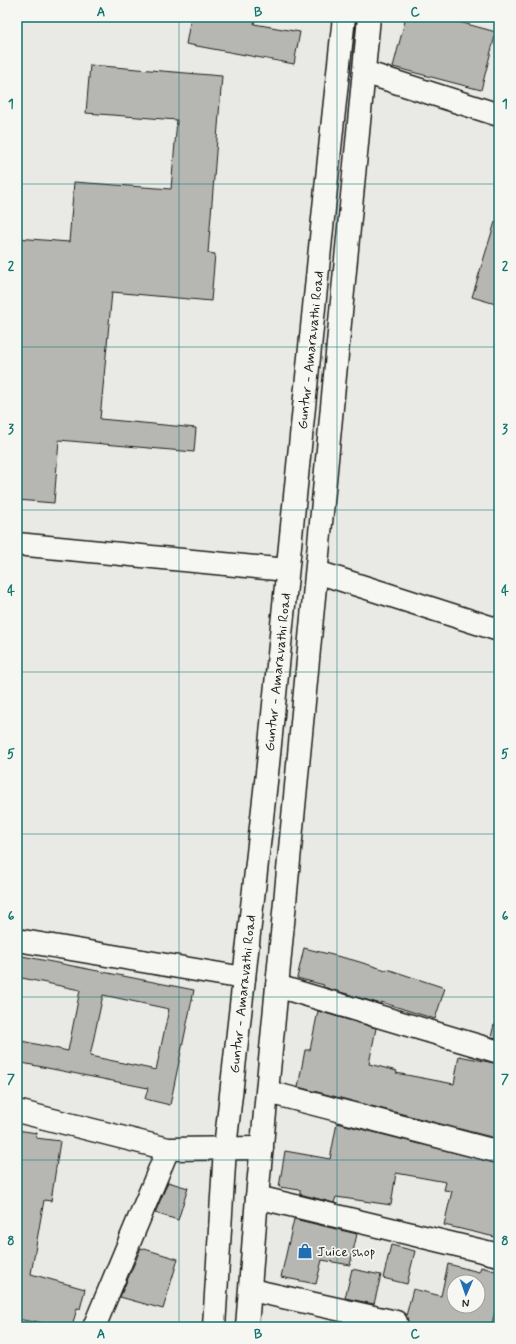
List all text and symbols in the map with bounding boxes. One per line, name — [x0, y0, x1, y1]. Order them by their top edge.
text: A — [97, 4, 105, 21]
text: B — [254, 4, 263, 21]
text: C — [410, 4, 420, 21]
text: 1 — [8, 96, 14, 113]
text: 1 — [502, 96, 508, 113]
text: 2 — [8, 258, 15, 275]
text: 2 — [502, 258, 509, 275]
street label: Guntur - Amaravathi Road — [294, 270, 328, 430]
text: 3 — [8, 421, 14, 438]
text: 3 — [502, 421, 508, 438]
text: 4 — [7, 583, 15, 600]
text: 4 — [501, 583, 509, 600]
street label: Guntur - Amaravathi Road — [261, 592, 295, 752]
text: 5 — [7, 746, 15, 763]
text: 5 — [501, 746, 509, 763]
text: 6 — [8, 908, 15, 925]
text: 6 — [502, 908, 509, 925]
street label: Guntur - Amaravathi Road — [226, 914, 260, 1074]
text: 7 — [7, 1071, 15, 1088]
text: 7 — [501, 1071, 509, 1088]
text: 8 — [7, 1233, 15, 1250]
text: 8 — [501, 1233, 509, 1250]
shop icon: Juice shop — [296, 1242, 314, 1260]
place label: Juice shop — [317, 1243, 375, 1261]
north arrow — [446, 1274, 486, 1314]
text: N — [462, 1296, 470, 1310]
text: A — [97, 1326, 105, 1343]
text: B — [254, 1326, 263, 1343]
text: C — [410, 1326, 420, 1343]

